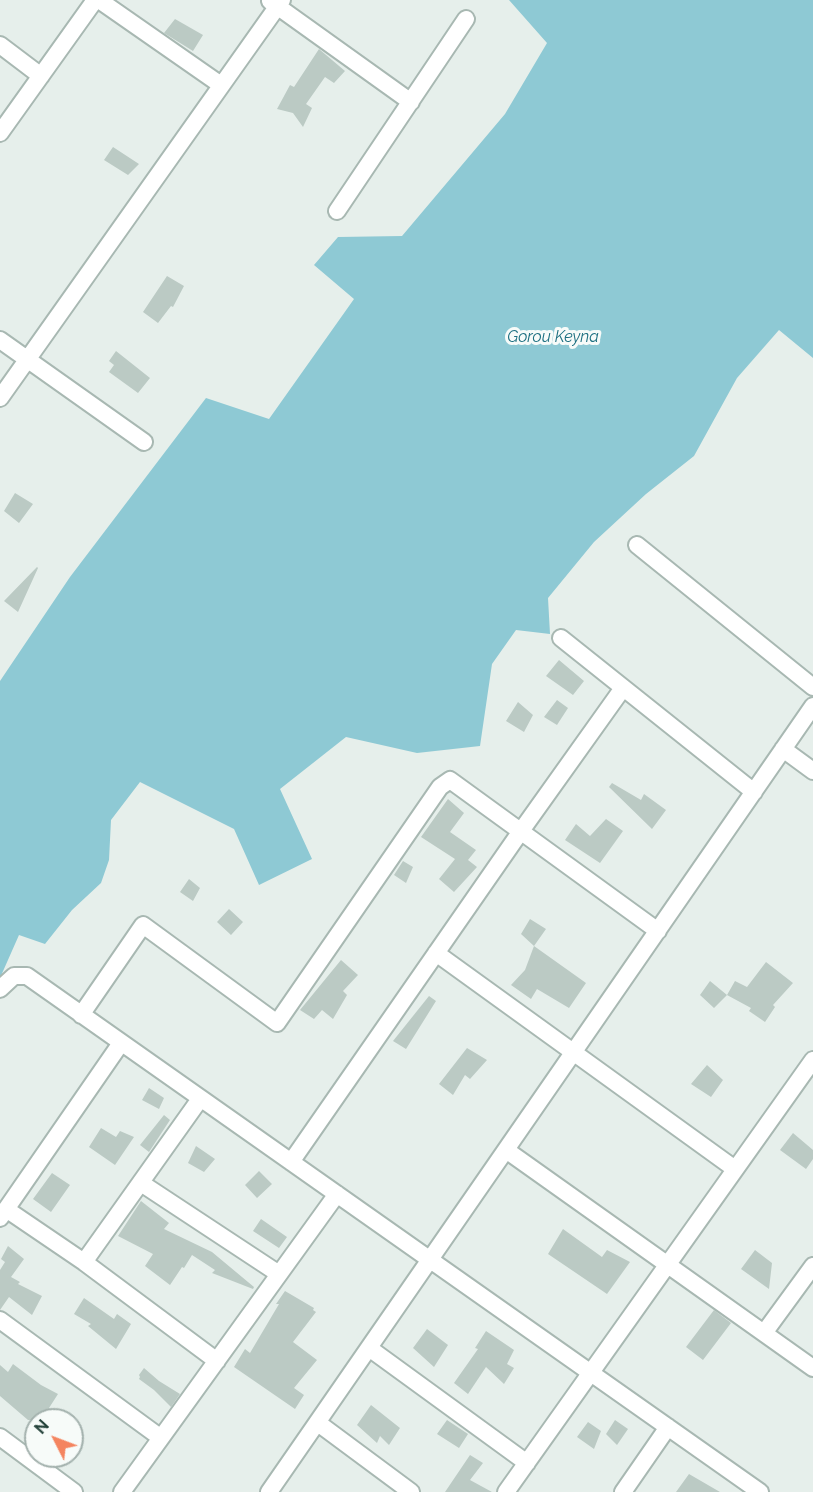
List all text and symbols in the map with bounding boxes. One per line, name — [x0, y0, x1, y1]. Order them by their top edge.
water label: Gorou Keyna — [507, 327, 599, 347]
north arrow — [24, 1408, 84, 1468]
text: N — [31, 1416, 53, 1438]

